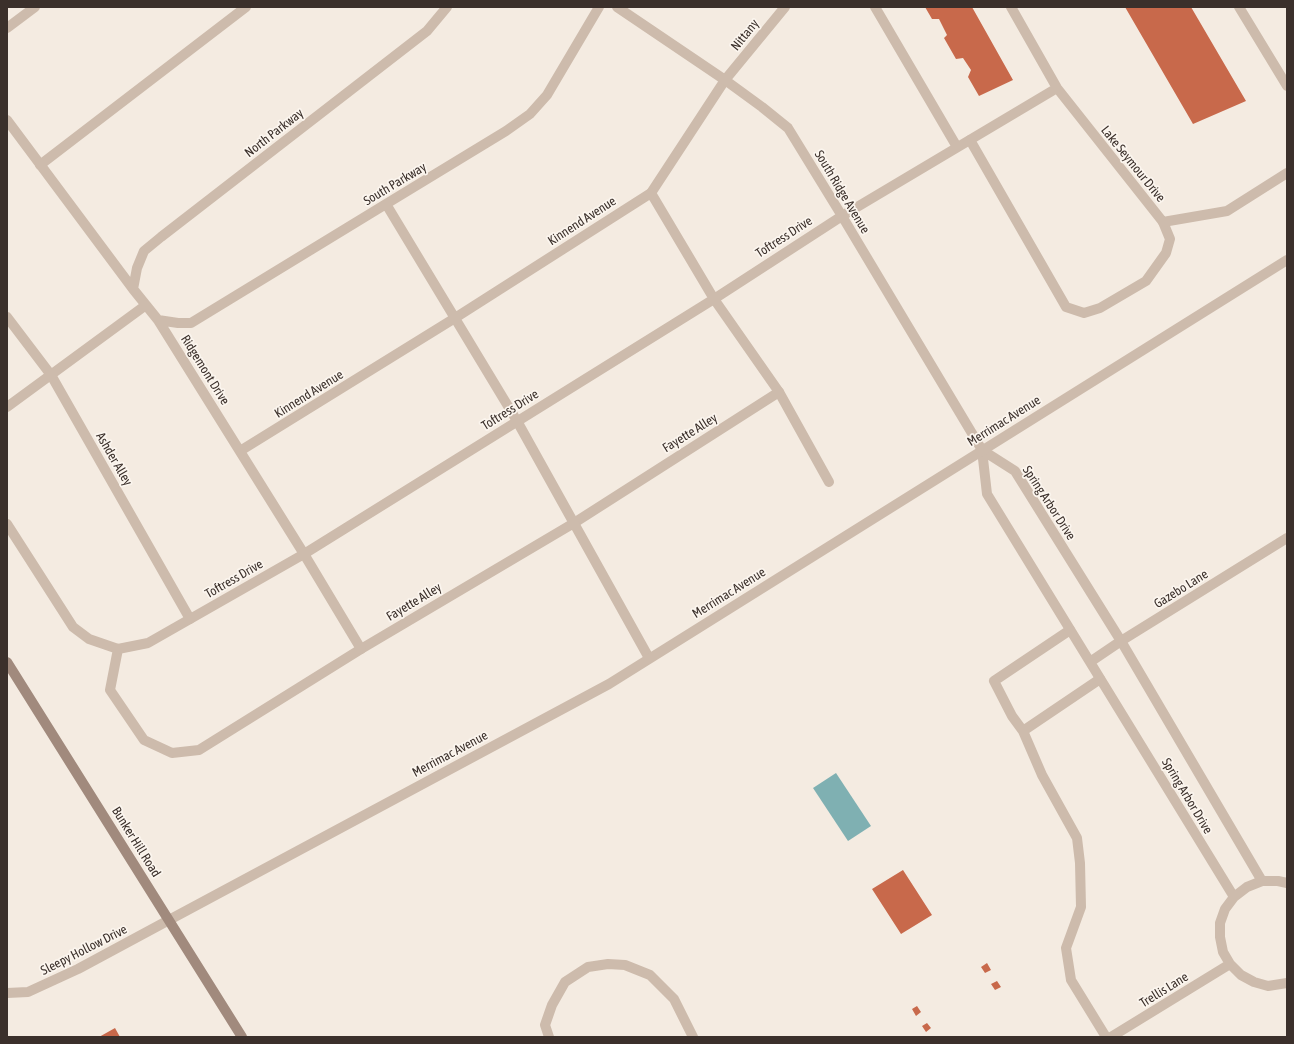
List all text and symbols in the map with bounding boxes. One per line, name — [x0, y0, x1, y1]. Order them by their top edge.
street label: Nittany — [728, 16, 762, 54]
street label: North Parkway — [242, 105, 306, 161]
street label: Lake Seymour Drive — [1098, 123, 1168, 205]
street label: South Ridge Avenue — [811, 148, 873, 236]
street label: South Parkway — [361, 159, 429, 209]
street label: Kinnend Avenue — [545, 193, 619, 249]
street label: Toftress Drive — [753, 213, 815, 261]
street label: Ridgemont Drive — [177, 332, 233, 408]
street label: Kinnend Avenue — [272, 367, 346, 421]
street label: Toftress Drive — [479, 386, 541, 434]
street label: Merrimac Avenue — [965, 392, 1043, 450]
street label: Fayette Alley — [660, 410, 720, 456]
street label: Ashder Alley — [92, 429, 136, 489]
street label: Spring Arbor Drive — [1019, 463, 1079, 543]
street label: Toftress Drive — [202, 556, 266, 602]
street label: Merrimac Avenue — [690, 564, 768, 622]
street label: Gazebo Lane — [1151, 566, 1211, 612]
street label: Fayette Alley — [384, 579, 444, 625]
street label: Merrimac Avenue — [410, 728, 490, 780]
street label: Spring Arbor Drive — [1158, 755, 1216, 837]
street label: Bunker Hill Road — [108, 804, 164, 880]
street label: Sleepy Hollow Drive — [38, 922, 130, 978]
street label: Trellis Lane — [1137, 969, 1191, 1011]

